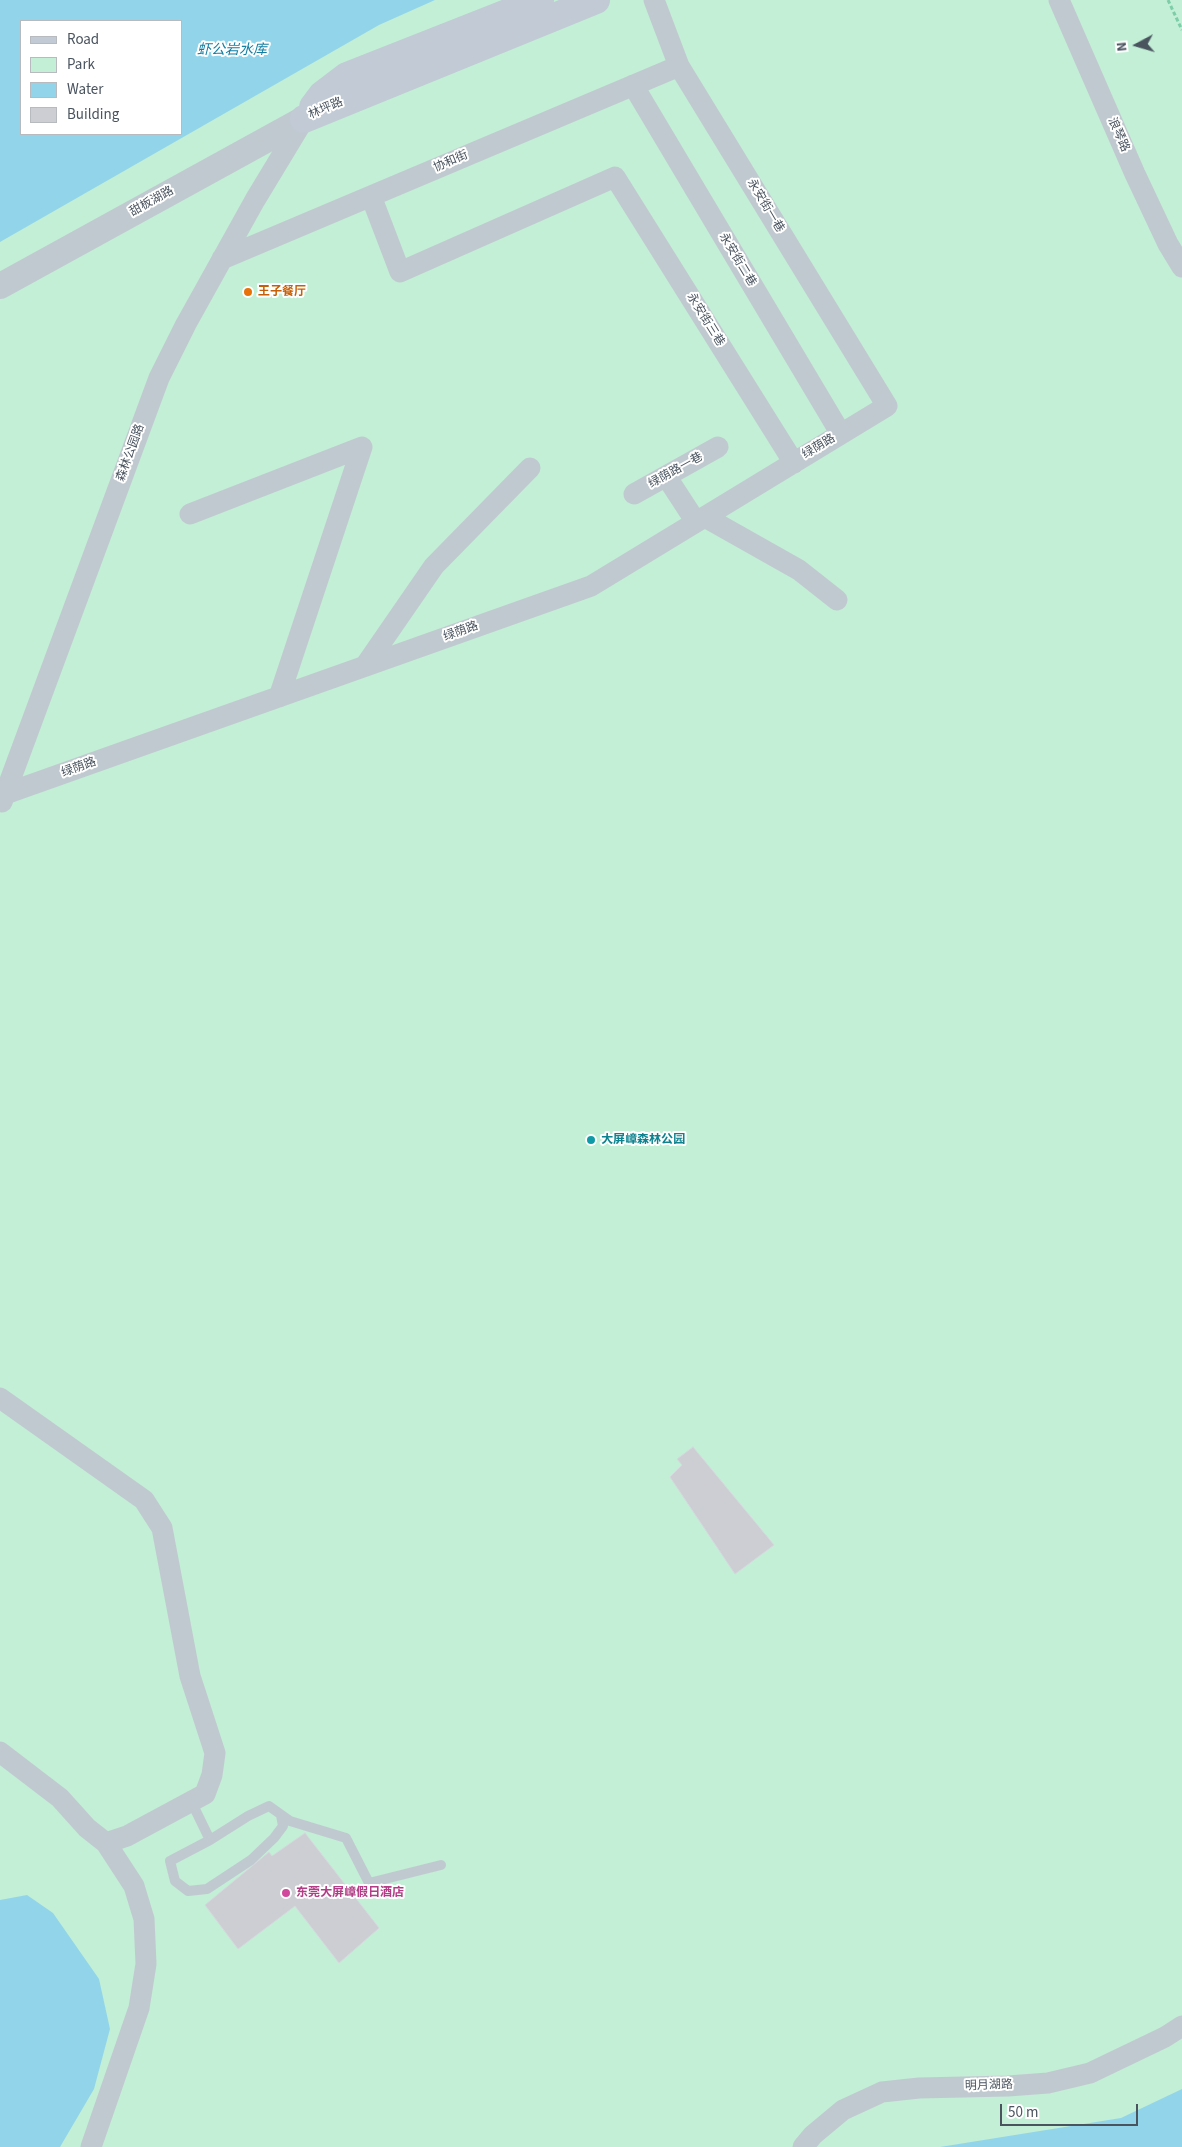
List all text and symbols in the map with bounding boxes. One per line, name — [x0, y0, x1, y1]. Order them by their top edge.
legend — [20, 20, 182, 135]
north arrow — [1112, 20, 1162, 70]
text: Road — [67, 29, 99, 50]
text: N — [1112, 41, 1133, 52]
water label: 虾公岩水库 — [197, 43, 267, 59]
text: Park — [67, 54, 95, 75]
text: Water — [67, 79, 103, 100]
street label: 林坪路 — [307, 95, 345, 123]
text: Building — [67, 104, 119, 125]
street label: 浪琴路 — [1104, 116, 1132, 154]
street label: 协和街 — [432, 148, 470, 176]
street label: 永安街一巷 — [743, 177, 787, 235]
street label: 甜板湖路 — [128, 184, 176, 220]
street label: 永安街二巷 — [715, 231, 759, 289]
place label: 王子餐厅 — [258, 285, 306, 299]
marker: 王子餐厅 — [242, 286, 254, 298]
street label: 永安街三巷 — [683, 291, 727, 349]
street label: 森林公园路 — [114, 422, 148, 484]
street label: 绿荫路 — [800, 432, 838, 462]
street label: 绿荫路一巷 — [646, 450, 706, 492]
street label: 绿荫路 — [442, 619, 480, 645]
street label: 绿荫路 — [60, 755, 98, 781]
place label: 大屏嶂森林公园 — [601, 1133, 685, 1147]
marker: 大屏嶂森林公园 — [585, 1134, 597, 1146]
place label: 东莞大屏嶂假日酒店 — [296, 1886, 404, 1900]
marker: 东莞大屏嶂假日酒店 — [280, 1887, 292, 1899]
street label: 明月湖路 — [965, 2078, 1013, 2094]
scale bar — [1002, 2094, 1140, 2126]
text: 50 m — [1008, 2102, 1038, 2123]

